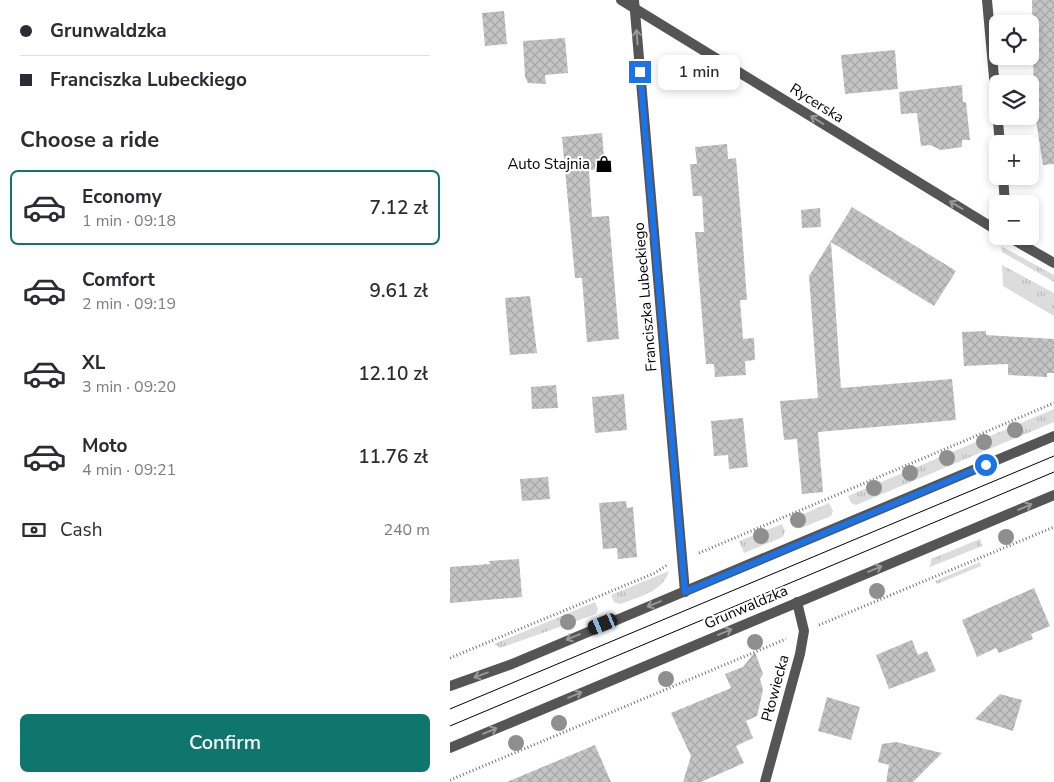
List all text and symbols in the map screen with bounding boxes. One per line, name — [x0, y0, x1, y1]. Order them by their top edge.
map controls — [989, 15, 1039, 245]
button: locate — [989, 15, 1039, 65]
text: Grunwaldzka — [50, 18, 167, 44]
one-way arrow — [633, 30, 642, 46]
callout: 1 min — [658, 54, 740, 90]
route end — [629, 61, 651, 83]
text: 1 min — [679, 61, 719, 83]
text: Franciszka Lubeckiego — [50, 67, 247, 93]
button: layers — [989, 75, 1039, 125]
street label: Rycerska — [786, 79, 848, 127]
one-way arrow — [811, 115, 825, 125]
text: Choose a ride — [20, 125, 159, 155]
button: + — [989, 135, 1039, 185]
place label: Auto Stajnia — [507, 154, 590, 174]
shop icon: Auto Stajnia — [594, 154, 614, 174]
text: Economy — [82, 184, 162, 210]
icon: car — [22, 185, 67, 230]
text: 7.12 zł — [370, 195, 428, 221]
button: − — [989, 195, 1039, 245]
one-way arrow — [949, 200, 963, 210]
text: 1 min · 09:18 — [82, 210, 176, 232]
street label: Franciszka Lubeckiego — [629, 222, 661, 372]
text: Comfort — [82, 267, 155, 293]
icon: car — [22, 268, 67, 313]
text: 9.61 zł — [370, 278, 428, 304]
text: 2 min · 09:19 — [82, 293, 176, 315]
text: XL — [82, 350, 105, 376]
icon: car — [22, 351, 67, 396]
text: 12.10 zł — [358, 361, 428, 387]
text: 3 min · 09:20 — [82, 376, 176, 398]
text: Moto — [82, 433, 128, 459]
icon: car — [22, 434, 67, 479]
text: 11.76 zł — [358, 444, 428, 470]
route start — [975, 454, 997, 476]
text: 4 min · 09:21 — [82, 459, 176, 481]
one-way arrow — [1017, 501, 1032, 511]
icon: cash — [20, 516, 48, 544]
text: Cash — [60, 517, 102, 543]
text: 240 m — [383, 519, 430, 541]
one-way arrow — [867, 564, 882, 574]
street label: Grunwaldzka — [701, 580, 791, 634]
one-way arrow — [647, 600, 662, 609]
car — [586, 611, 619, 637]
one-way arrow — [717, 627, 732, 636]
one-way arrow — [566, 632, 581, 642]
street label: Płowiecka — [756, 652, 794, 724]
one-way arrow — [474, 671, 489, 680]
one-way arrow — [567, 689, 582, 699]
button: Confirm — [20, 714, 430, 772]
one-way arrow — [482, 725, 497, 735]

